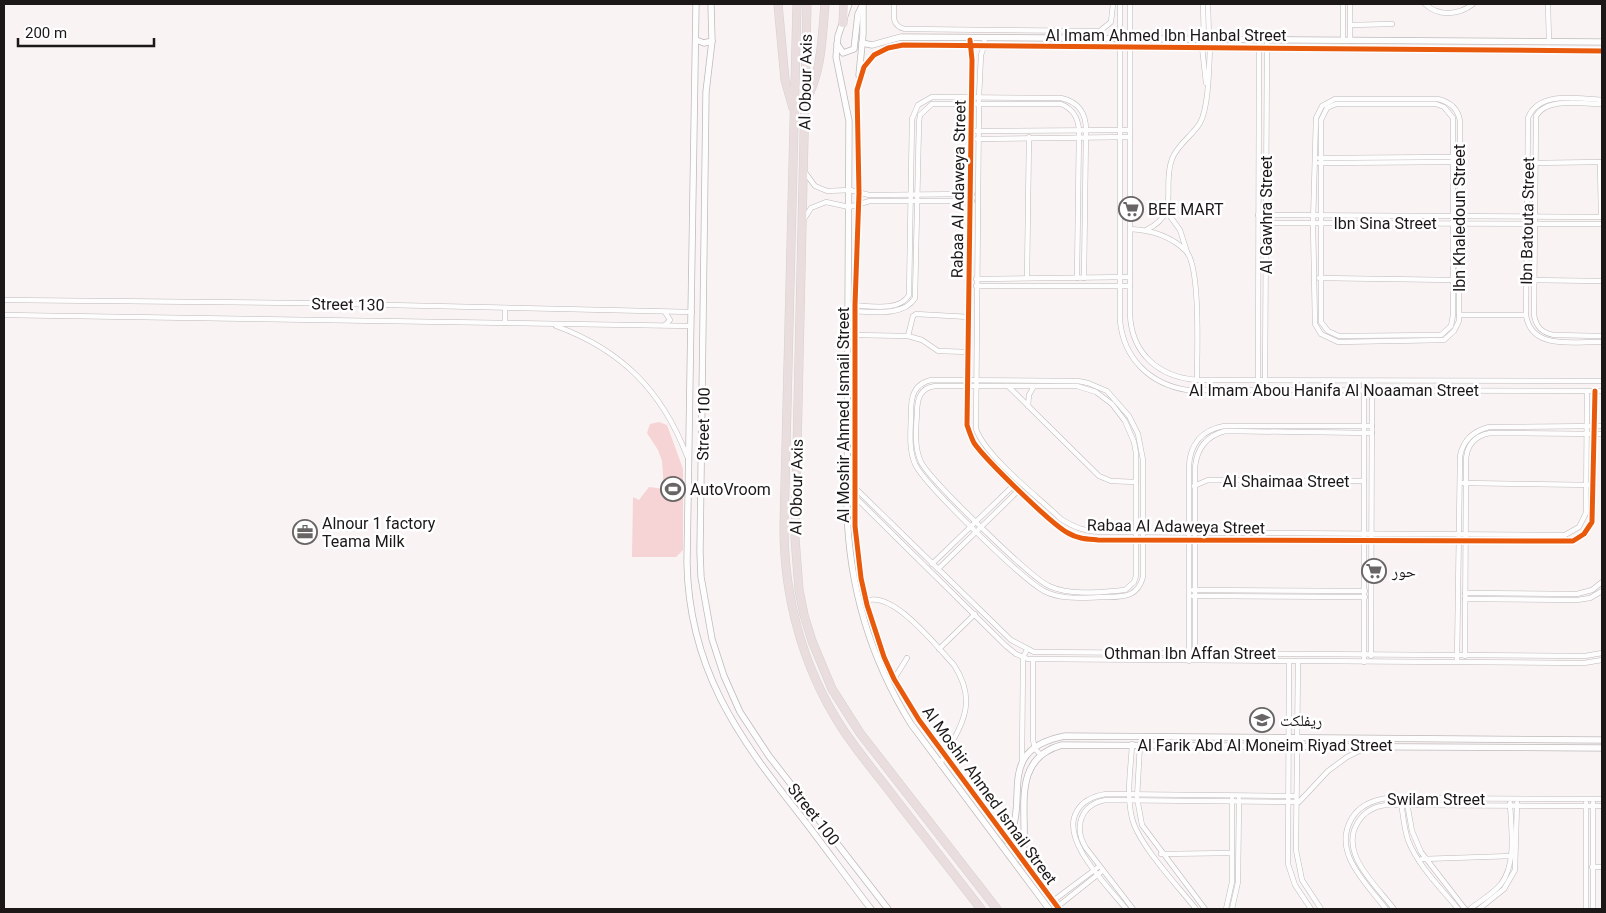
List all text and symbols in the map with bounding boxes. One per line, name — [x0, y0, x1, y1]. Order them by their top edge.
scale bar — [18, 15, 154, 47]
text: 200 m — [25, 24, 67, 42]
street label: Al Imam Ahmed Ibn Hanbal Street — [1046, 26, 1287, 45]
street label: Al Obour Axis — [795, 34, 816, 130]
street label: Rabaa Al Adaweya Street — [947, 100, 970, 278]
street label: Ibn Khaledoun Street — [1450, 144, 1469, 292]
street label: Al Gawhra Street — [1257, 156, 1276, 274]
street label: Ibn Batouta Street — [1517, 157, 1538, 285]
supermarket icon: BEE MART — [1118, 196, 1144, 222]
place label: BEE MART — [1148, 200, 1224, 219]
street label: Ibn Sina Street — [1333, 214, 1437, 233]
street label: Street 130 — [311, 294, 385, 315]
street label: Al Moshir Ahmed Ismail Street — [834, 307, 853, 523]
street label: Al Imam Abou Hanifa Al Noaaman Street — [1189, 381, 1479, 400]
street label: Street 100 — [693, 387, 714, 461]
street label: Al Obour Axis — [786, 439, 807, 535]
street label: Al Shaimaa Street — [1223, 472, 1349, 491]
sports icon: AutoVroom — [660, 476, 686, 502]
place label: AutoVroom — [690, 480, 771, 499]
place label: Alnour 1 factory Teama Milk — [322, 514, 436, 551]
street label: Rabaa Al Adaweya Street — [1087, 515, 1265, 538]
office icon: Alnour 1 factory Teama Milk — [292, 519, 318, 545]
supermarket icon: حور — [1361, 558, 1387, 584]
place label: حور — [1391, 562, 1416, 581]
street label: Othman Ibn Affan Street — [1104, 644, 1276, 663]
street label: Al Moshir Ahmed Ismail Street — [918, 702, 1061, 888]
school or university icon: ريفلكت — [1249, 707, 1275, 733]
place label: ريفلكت — [1280, 711, 1322, 730]
street label: Al Farik Abd Al Moneim Riyad Street — [1137, 736, 1393, 755]
street label: Street 100 — [784, 780, 844, 849]
street label: Swilam Street — [1387, 790, 1485, 809]

